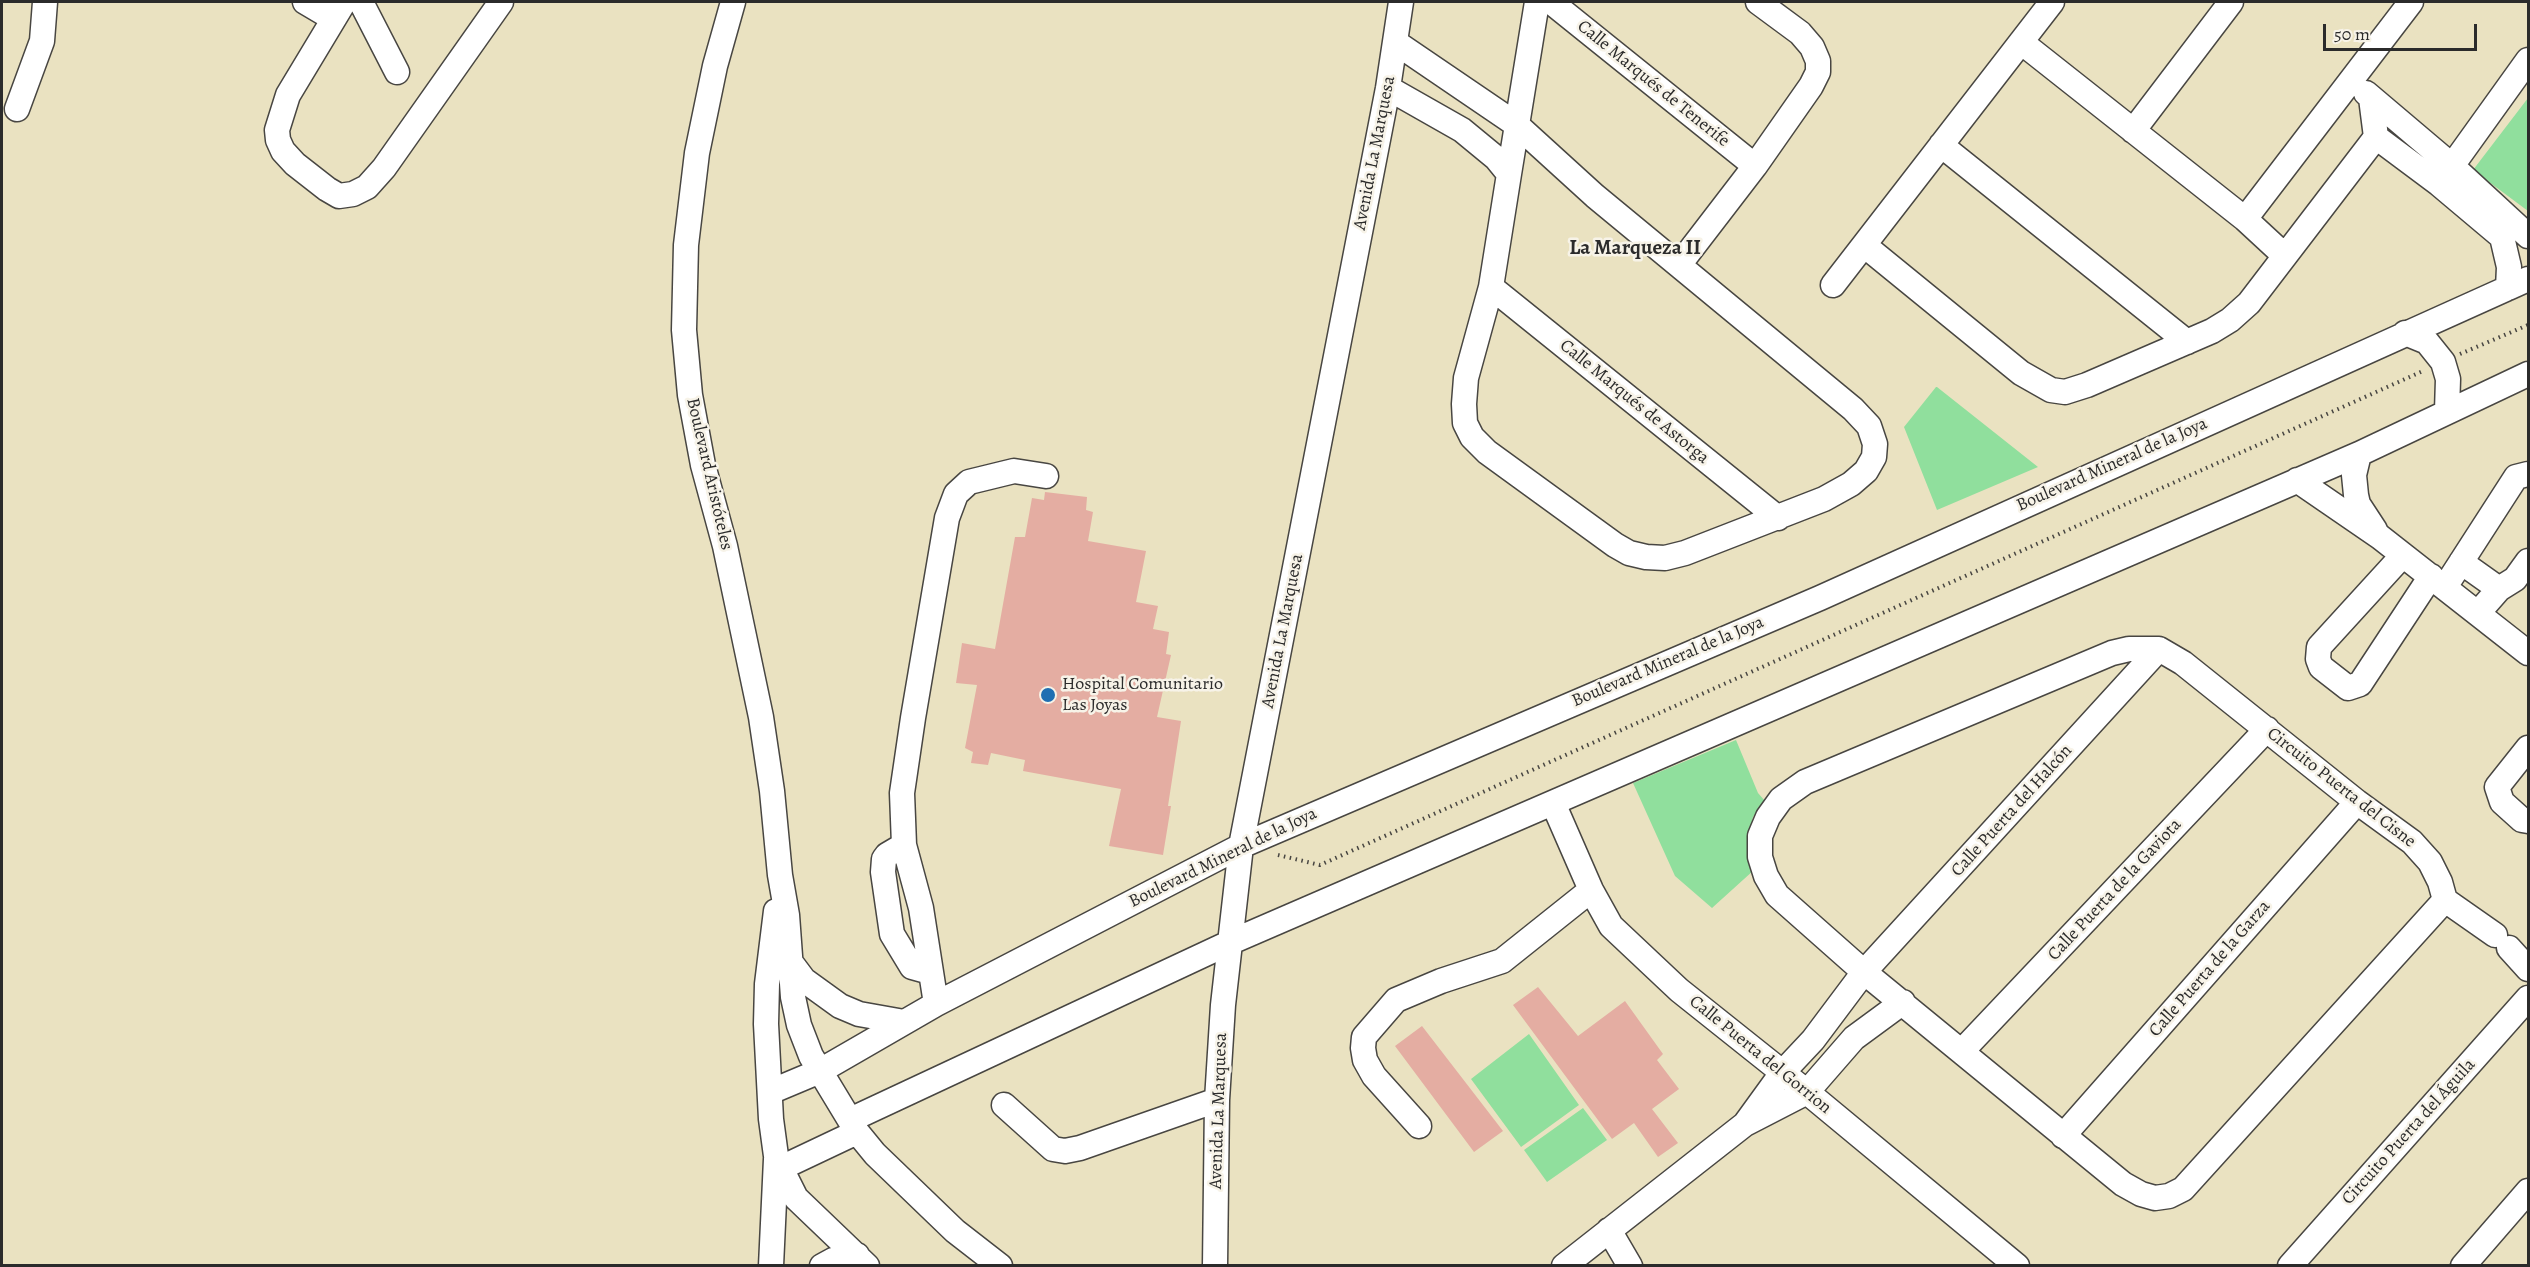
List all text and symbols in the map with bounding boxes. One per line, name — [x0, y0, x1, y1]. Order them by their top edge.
scale bar — [2326, 12, 2480, 50]
street label: Calle Marqués de Tenerife — [1572, 16, 1734, 152]
text: 50 m — [2334, 22, 2370, 46]
street label: Avenida La Marquesa — [1349, 74, 1401, 232]
district label: La Marqueza II — [1569, 236, 1701, 262]
street label: Calle Marqués de Astorga — [1555, 335, 1713, 469]
street label: Boulevard Aristóteles — [681, 396, 737, 552]
street label: Boulevard Mineral de la Joya — [2013, 413, 2211, 517]
street label: Avenida La Marquesa — [1257, 552, 1309, 710]
street label: Boulevard Mineral de la Joya — [1569, 612, 1767, 712]
place label: Hospital Comunitario Las Joyas — [1062, 674, 1223, 716]
marker: Hospital Comunitario Las Joyas — [1039, 686, 1057, 704]
street label: Circuito Puerta del Cisne — [2262, 723, 2420, 853]
street label: Calle Puerta del Halcón — [1947, 740, 2077, 882]
street label: Boulevard Mineral de la Joya — [1125, 803, 1321, 913]
street label: Calle Puerta de la Gaviota — [2044, 814, 2186, 966]
street label: Calle Puerta de la Garza — [2145, 896, 2275, 1042]
street label: Calle Puerta del Gorrion — [1685, 991, 1835, 1119]
street label: Avenida La Marquesa — [1205, 1032, 1233, 1190]
street label: Circuito Puerta del Águila — [2338, 1055, 2480, 1209]

